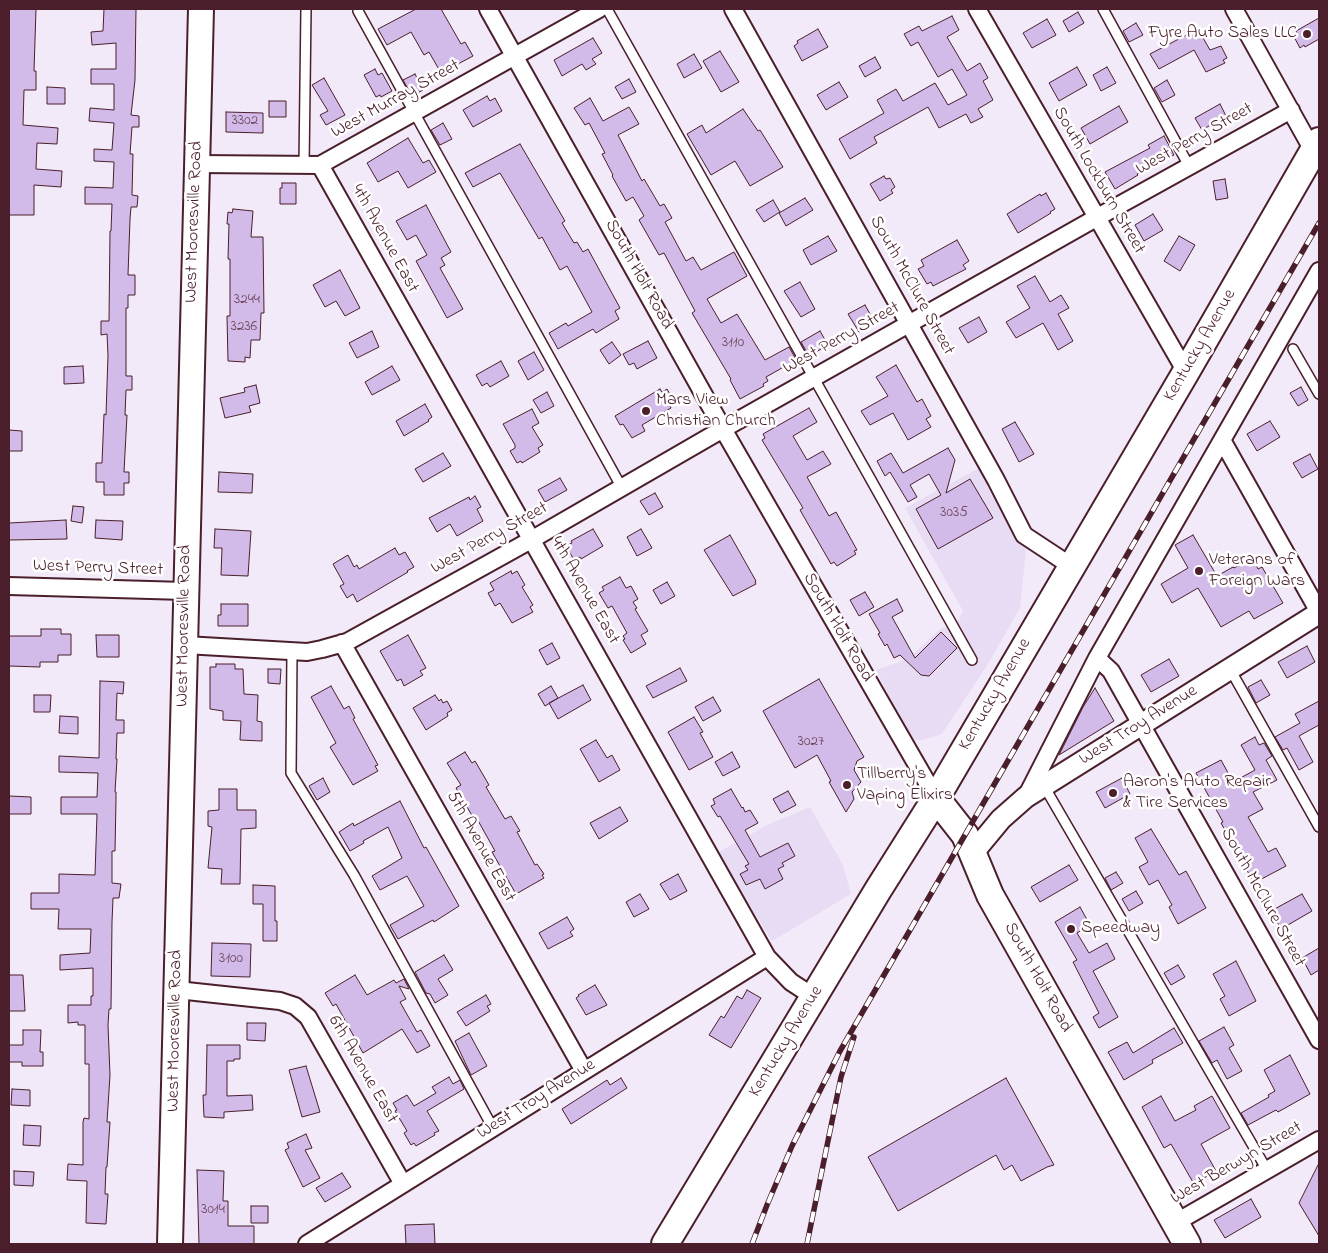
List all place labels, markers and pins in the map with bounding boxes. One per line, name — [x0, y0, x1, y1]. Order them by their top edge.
place label: Fyre Auto Sales LLC — [1148, 23, 1297, 45]
marker: Fyre Auto Sales LLC — [1301, 28, 1313, 40]
place label: Mars View Christian Church — [656, 390, 776, 432]
marker: Mars View Christian Church — [640, 405, 652, 417]
place label: Veterans of Foreign Wars — [1209, 550, 1305, 592]
marker: Veterans of Foreign Wars — [1193, 565, 1205, 577]
place label: Tillberry's Vaping Elixirs — [857, 764, 953, 806]
place label: Aaron's Auto Repair & Tire Services — [1123, 772, 1271, 814]
marker: Tillberry's Vaping Elixirs — [841, 779, 853, 791]
marker: Aaron's Auto Repair & Tire Services — [1107, 787, 1119, 799]
place label: Speedway — [1081, 918, 1160, 940]
marker: Speedway — [1065, 923, 1077, 935]

